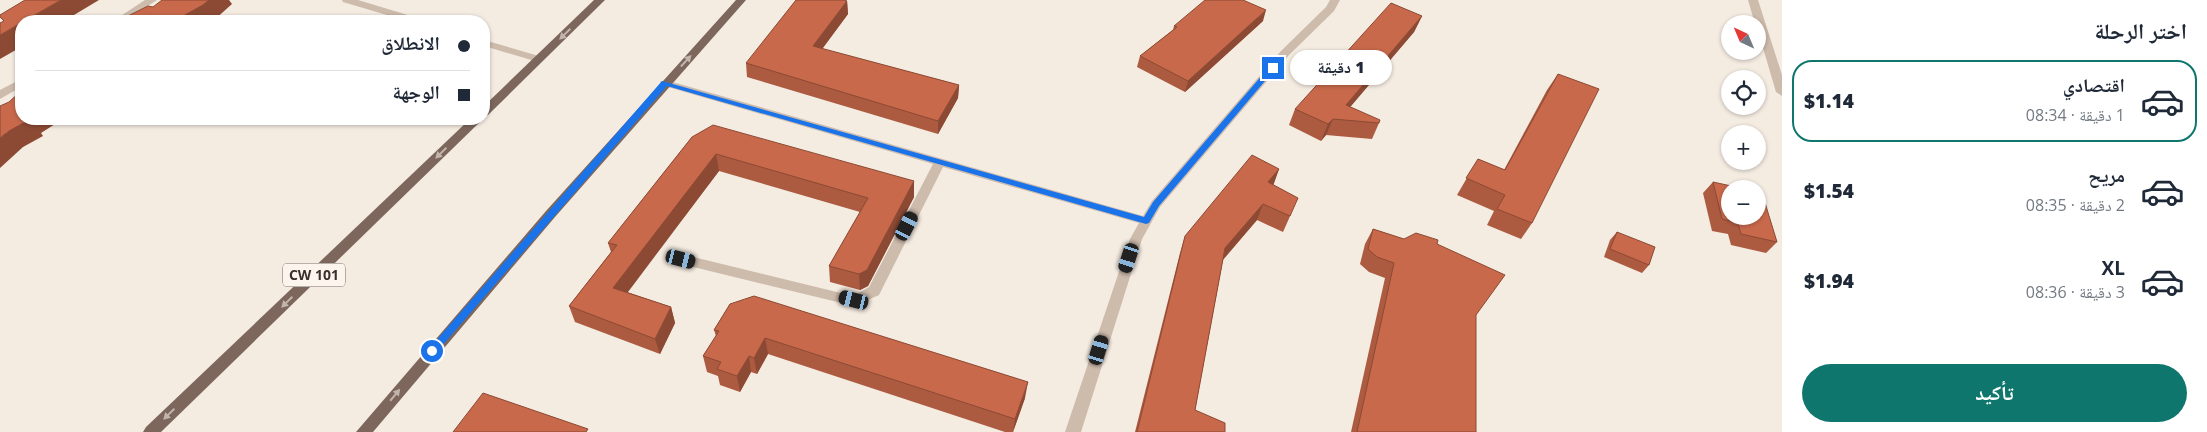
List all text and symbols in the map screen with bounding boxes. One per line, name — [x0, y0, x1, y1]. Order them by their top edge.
north arrow — [1721, 15, 1766, 60]
map controls — [1721, 15, 1766, 225]
text: اختر الرحلة — [2095, 15, 2187, 45]
one-way arrow — [559, 28, 571, 40]
text: الانطلاق — [381, 30, 440, 56]
callout: 1 دقيقة — [1290, 50, 1393, 86]
one-way arrow — [680, 55, 692, 67]
text: 1 دقيقة — [1317, 56, 1365, 78]
route end — [1262, 57, 1284, 79]
button: locate — [1721, 70, 1766, 115]
text: اقتصادي — [2063, 72, 2125, 98]
text: الوجهة — [392, 79, 440, 105]
icon: car — [2140, 79, 2185, 124]
text: $1.14 — [1804, 88, 1854, 114]
text: 1 دقيقة · 08:34 — [2026, 104, 2125, 126]
button: + — [1721, 125, 1766, 170]
one-way arrow — [436, 146, 448, 158]
text: مريح — [2088, 162, 2125, 188]
icon: car — [2140, 169, 2185, 214]
text: $1.54 — [1804, 178, 1854, 204]
button: − — [1721, 180, 1766, 225]
text: 2 دقيقة · 08:35 — [2026, 194, 2125, 216]
car — [893, 209, 920, 243]
car — [1117, 241, 1140, 275]
car — [664, 248, 697, 270]
text: XL — [2102, 255, 2125, 281]
icon: car — [2140, 259, 2185, 304]
road number: CW 101 — [283, 264, 345, 286]
text: $1.94 — [1804, 268, 1854, 294]
text: 3 دقيقة · 08:36 — [2026, 281, 2125, 303]
car — [837, 289, 870, 311]
one-way arrow — [281, 296, 293, 308]
car — [1087, 333, 1110, 367]
route start — [421, 340, 443, 362]
button: تأكيد — [1802, 364, 2187, 422]
one-way arrow — [390, 388, 401, 401]
one-way arrow — [164, 408, 176, 420]

